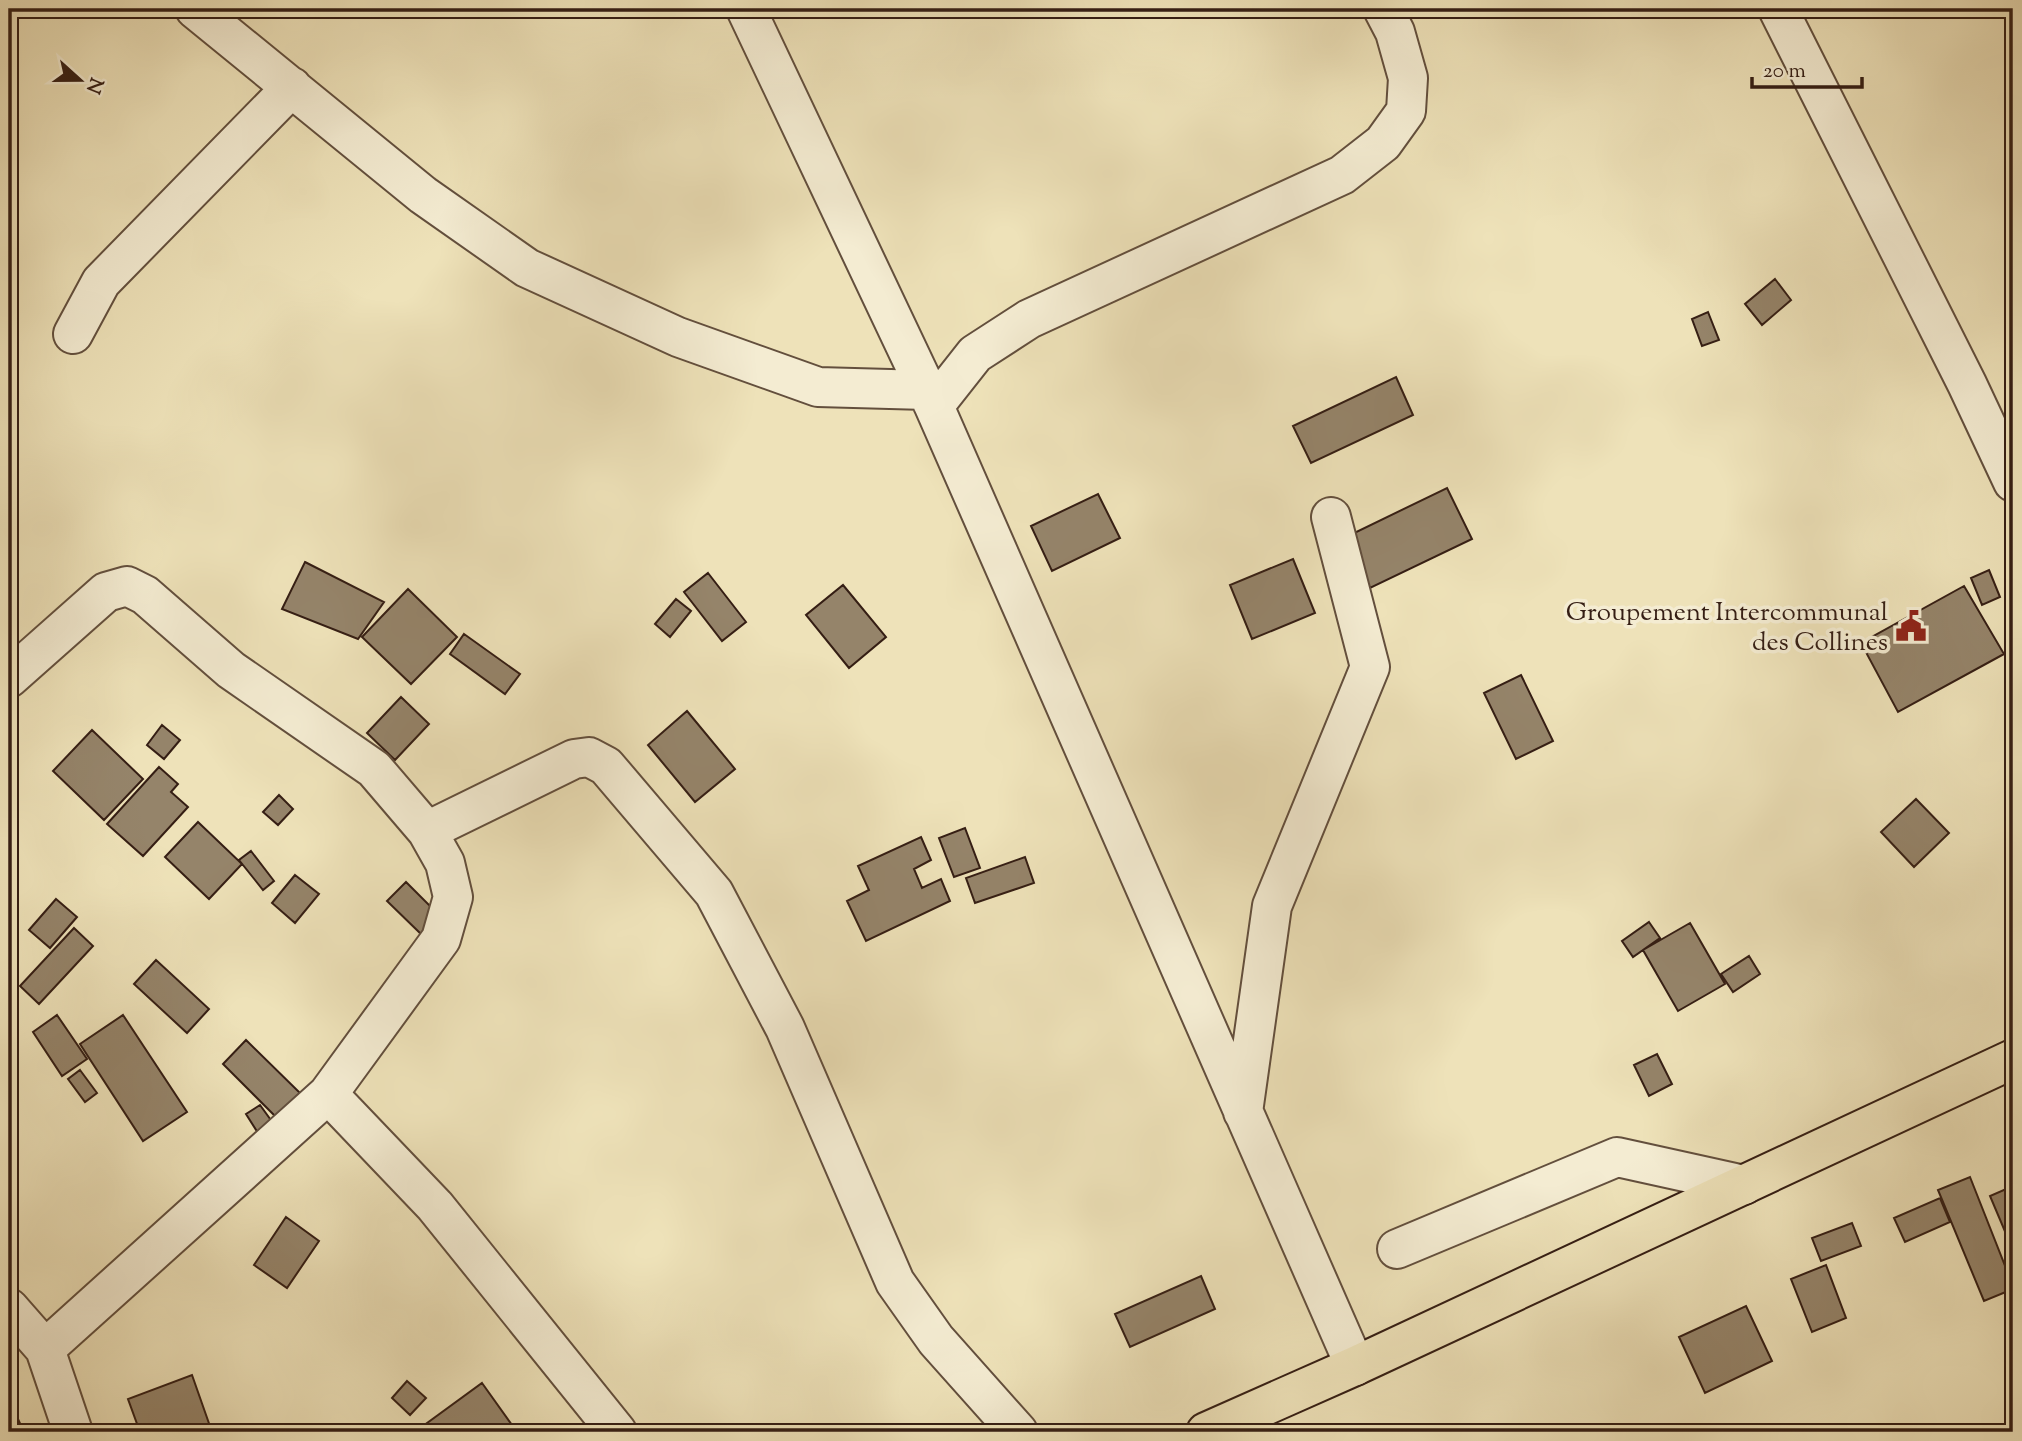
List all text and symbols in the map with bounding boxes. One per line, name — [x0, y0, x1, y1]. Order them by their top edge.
north arrow — [46, 46, 116, 116]
scale bar — [1752, 46, 1863, 90]
text: 20 m — [1763, 57, 1806, 87]
text: N — [78, 73, 109, 97]
place label: Groupement Intercommunal des Collines — [1566, 595, 1888, 662]
public building icon: Groupement Intercommunal des Collines — [1894, 609, 1928, 643]

